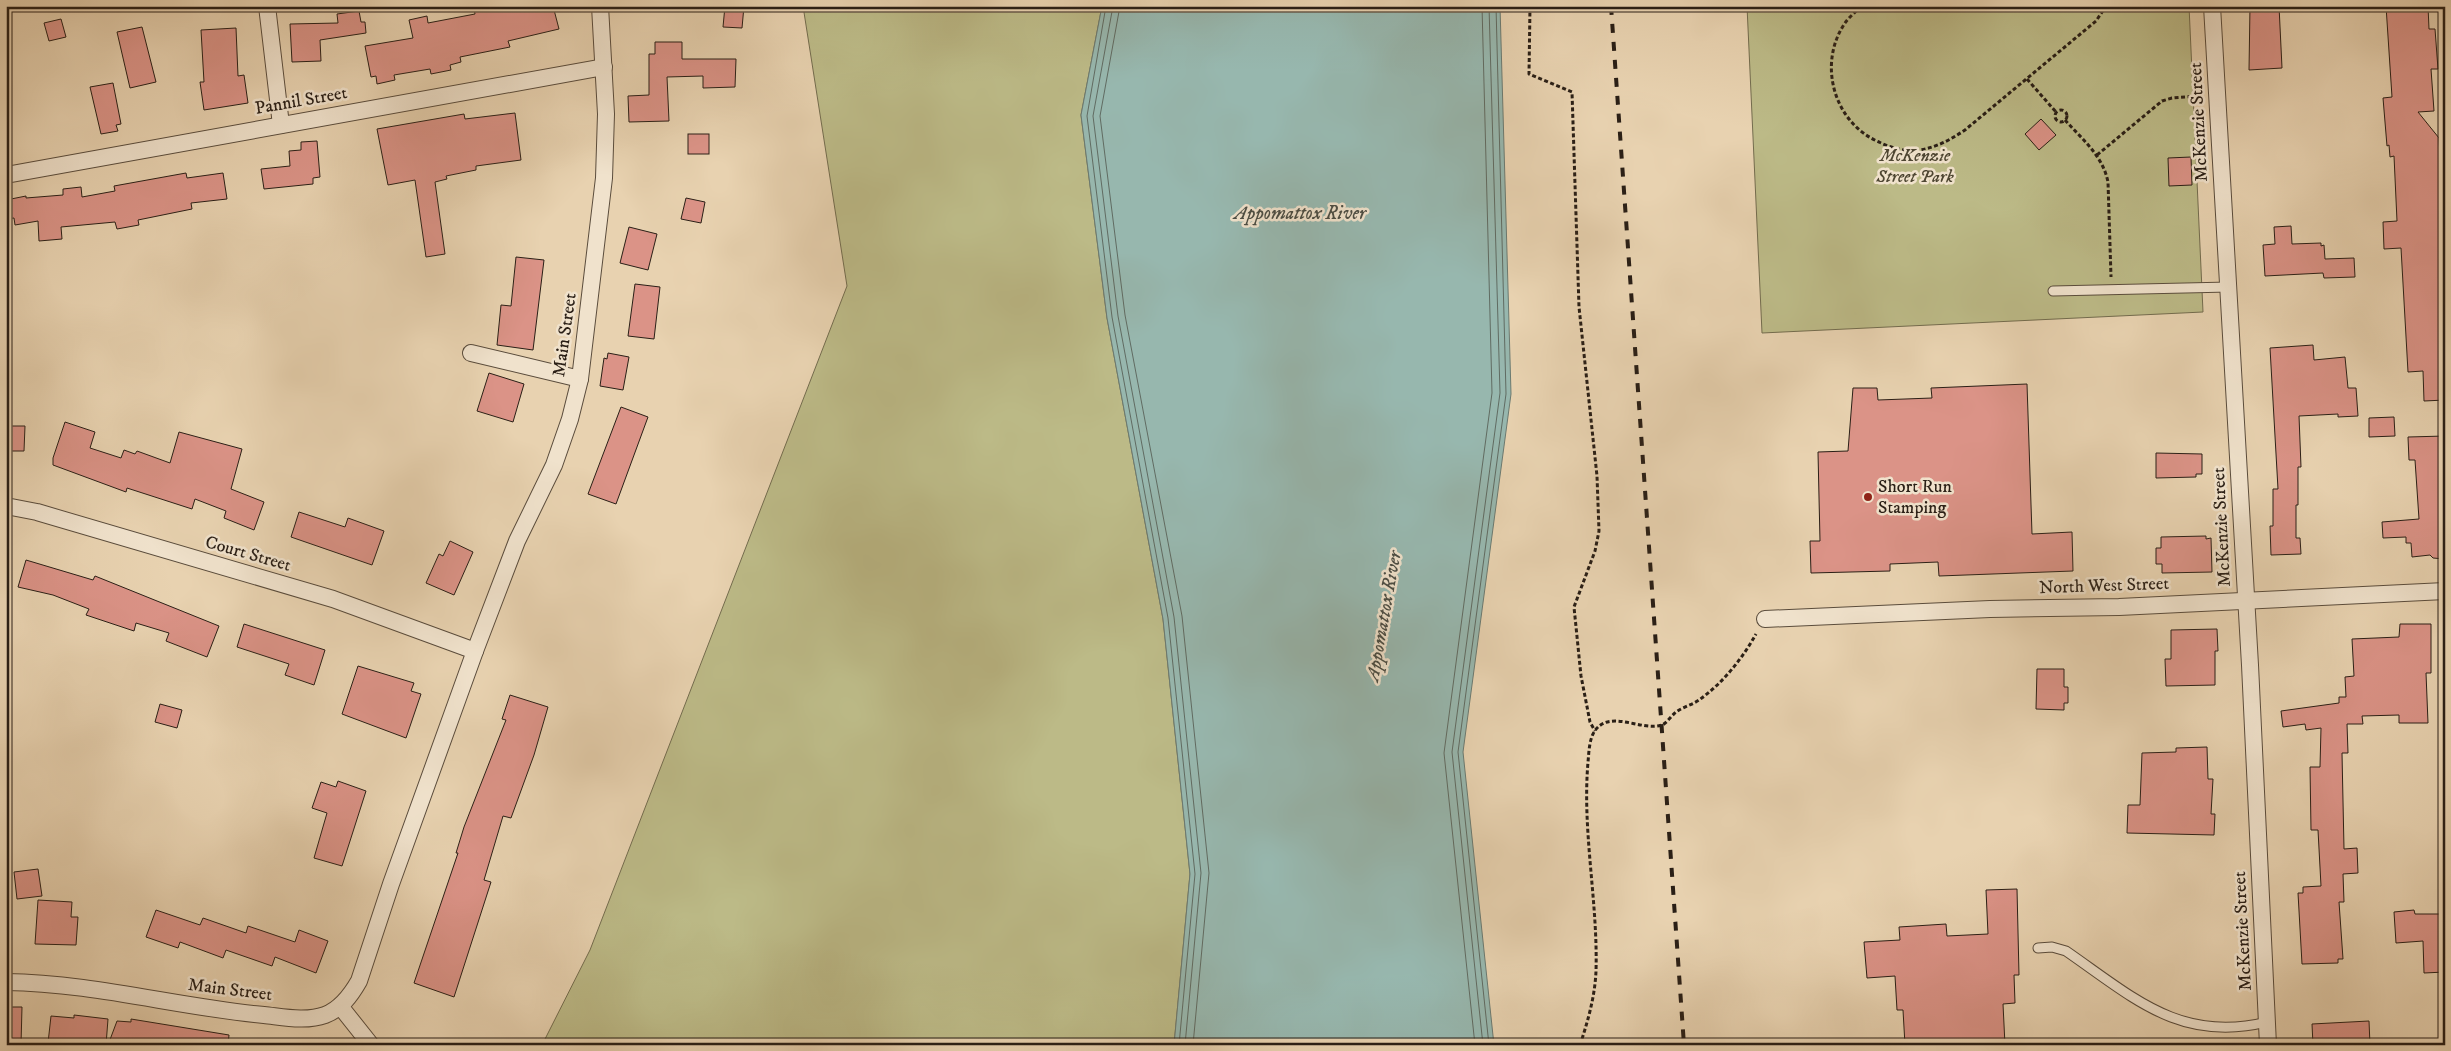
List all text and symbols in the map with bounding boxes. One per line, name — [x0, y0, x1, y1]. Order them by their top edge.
street label: McKenzie Street — [2185, 62, 2213, 182]
street label: Pannil Street — [253, 82, 349, 120]
park label: McKenzie Street Park — [1875, 145, 1954, 188]
water label: Appomattox River — [1232, 202, 1368, 226]
street label: Main Street — [548, 291, 582, 378]
street label: McKenzie Street — [2208, 467, 2236, 587]
place label: Short Run Stamping — [1878, 476, 1952, 519]
marker: Short Run Stamping — [1862, 491, 1874, 503]
street label: Court Street — [203, 531, 294, 577]
water label: Appomattox River — [1361, 547, 1408, 685]
street label: North West Street — [2039, 573, 2170, 599]
street label: McKenzie Street — [2229, 871, 2257, 991]
street label: Main Street — [187, 974, 274, 1006]

